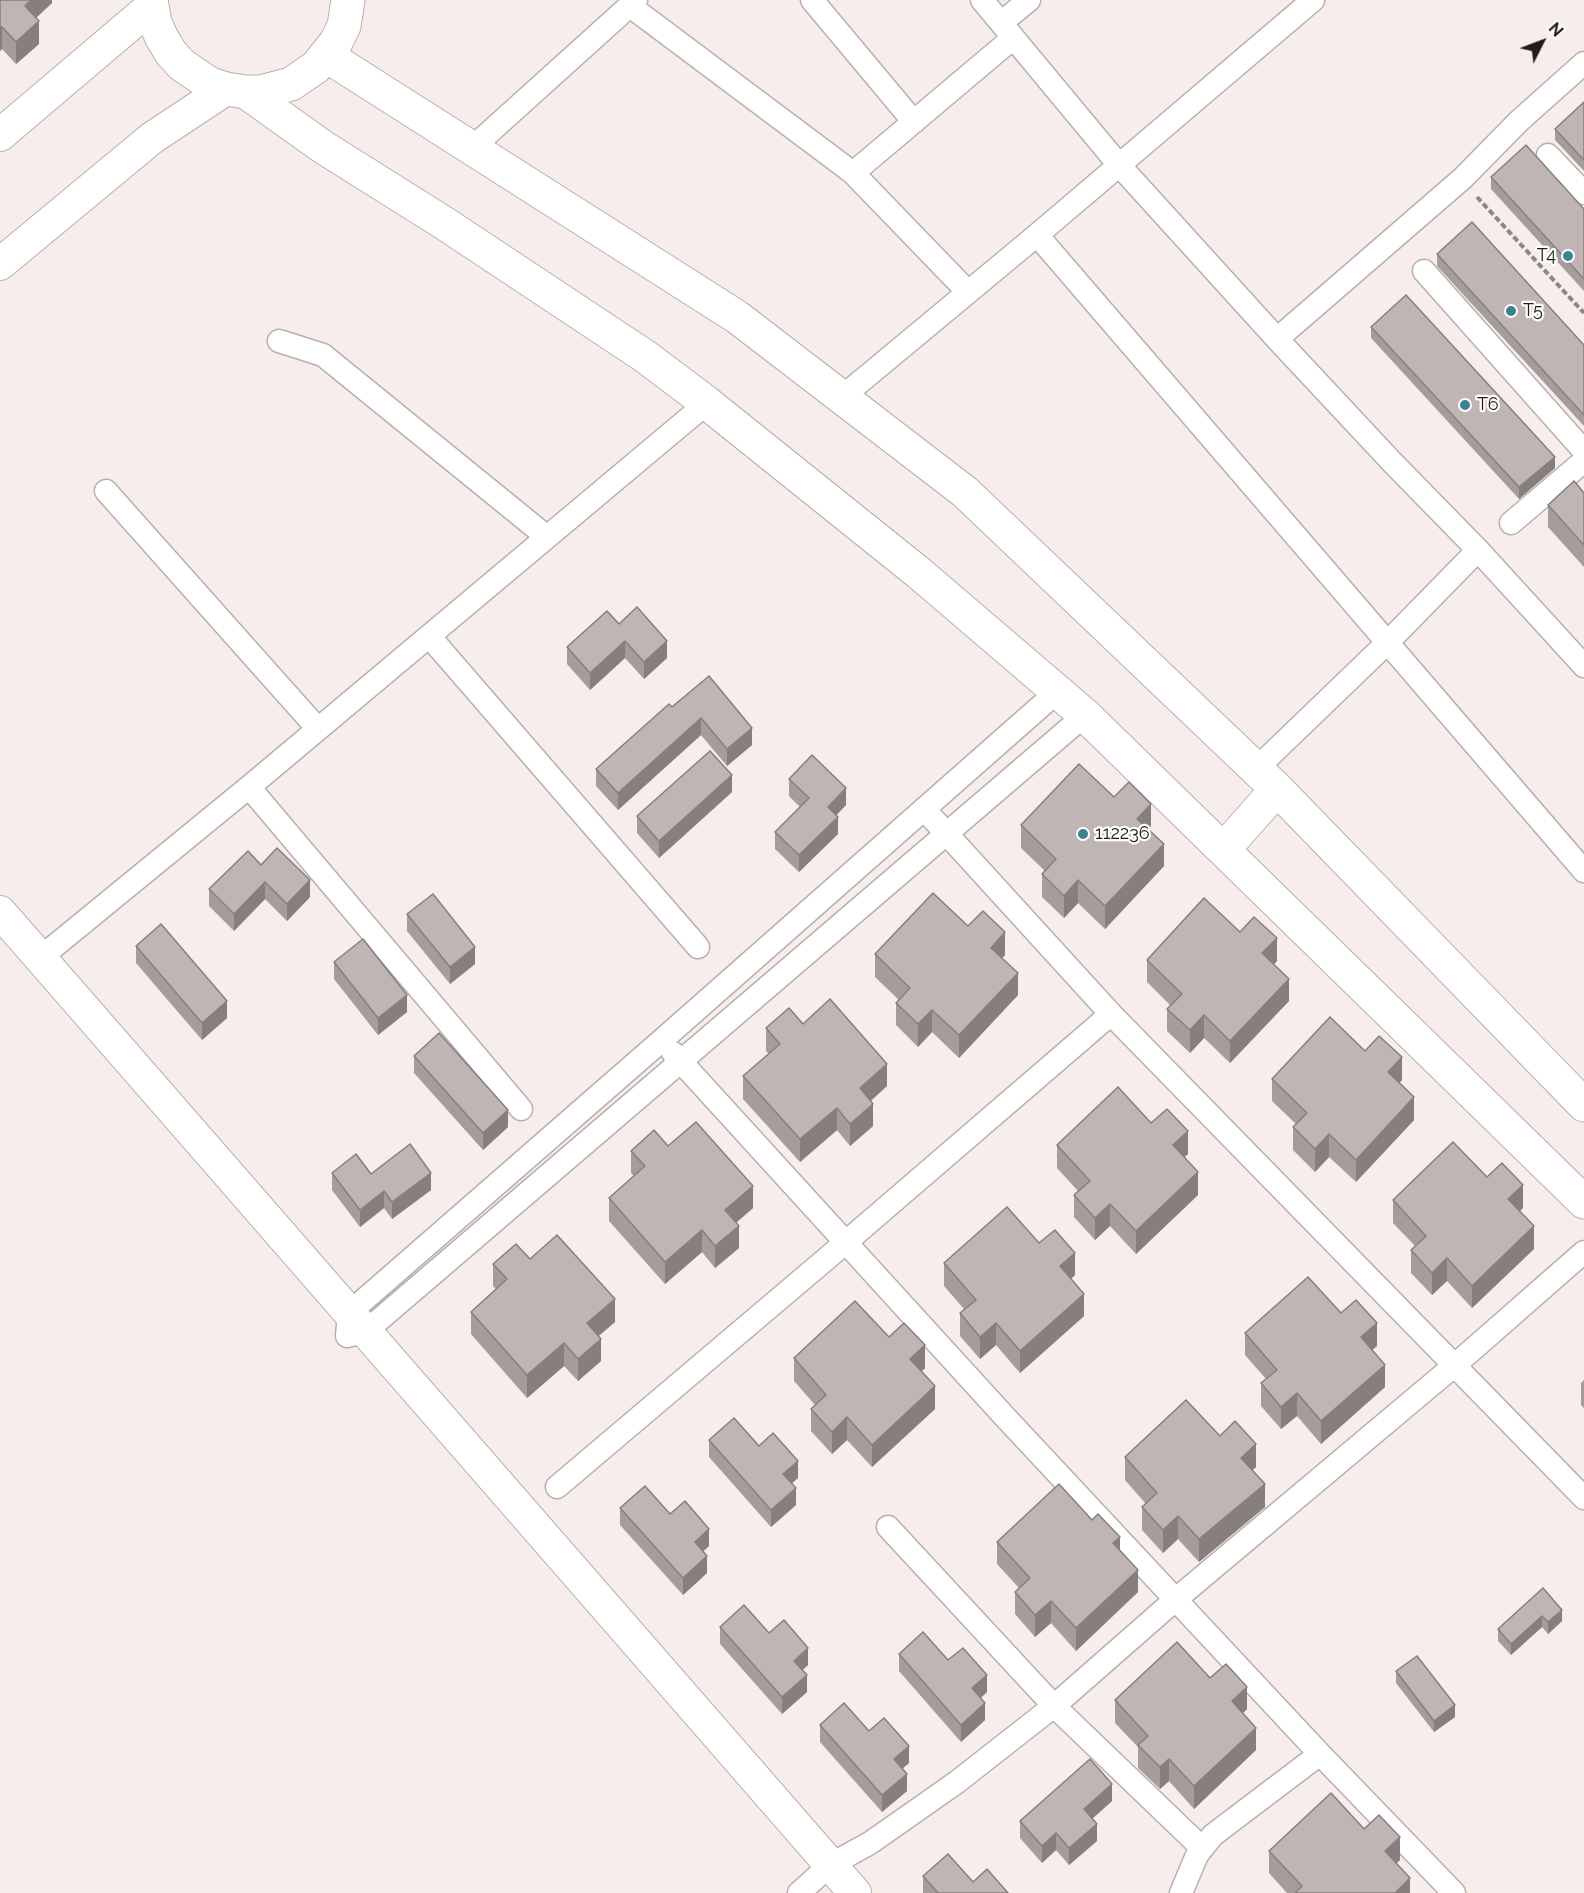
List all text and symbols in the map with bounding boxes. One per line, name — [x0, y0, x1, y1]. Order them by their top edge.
north arrow — [1512, 12, 1572, 72]
text: N — [1545, 19, 1567, 41]
place label: T4 — [1537, 245, 1556, 267]
marker: T4 — [1561, 249, 1575, 263]
place label: T5 — [1523, 300, 1543, 322]
marker: T5 — [1504, 304, 1518, 318]
place label: T6 — [1477, 394, 1499, 416]
marker: T6 — [1458, 398, 1472, 412]
place label: 112236 — [1095, 823, 1150, 845]
marker: 112236 — [1076, 827, 1090, 841]

